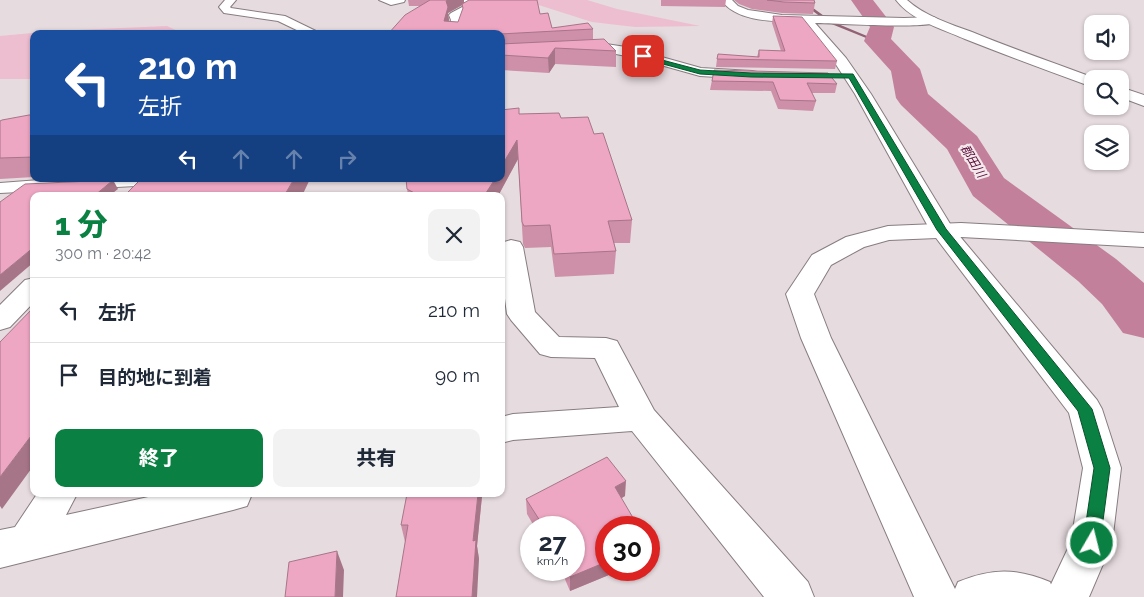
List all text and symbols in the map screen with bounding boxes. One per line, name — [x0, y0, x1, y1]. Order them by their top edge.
map controls — [1084, 15, 1129, 170]
button: sound — [1084, 15, 1129, 60]
pin — [622, 35, 664, 77]
icon: arrive — [629, 42, 657, 70]
text: 210 m — [138, 46, 238, 87]
icon: left — [55, 50, 120, 115]
button: search — [1084, 70, 1129, 115]
text: 左折 — [138, 93, 182, 119]
button: layers — [1084, 125, 1129, 170]
water label: 郡田川 — [958, 142, 989, 182]
icon: left — [174, 145, 202, 173]
icon: ahead — [227, 145, 255, 173]
icon: ahead — [280, 145, 308, 173]
icon: right — [333, 145, 361, 173]
text: 1 分 — [55, 207, 108, 242]
button: close — [428, 209, 480, 261]
text: 300 m · 20:42 — [55, 244, 151, 263]
icon: left — [55, 296, 83, 324]
text: 210 m — [428, 299, 480, 321]
text: 左折 — [98, 301, 136, 323]
icon: arrive — [55, 361, 83, 389]
text: 90 m — [435, 364, 480, 386]
text: 目的地に到着 — [98, 366, 212, 388]
button: 終了 — [55, 429, 263, 487]
button: 共有 — [273, 429, 480, 487]
speed limit sign: 30 — [595, 516, 660, 581]
position arrow — [1065, 516, 1117, 568]
text: 27 — [538, 527, 567, 557]
text: km/h — [537, 554, 568, 568]

